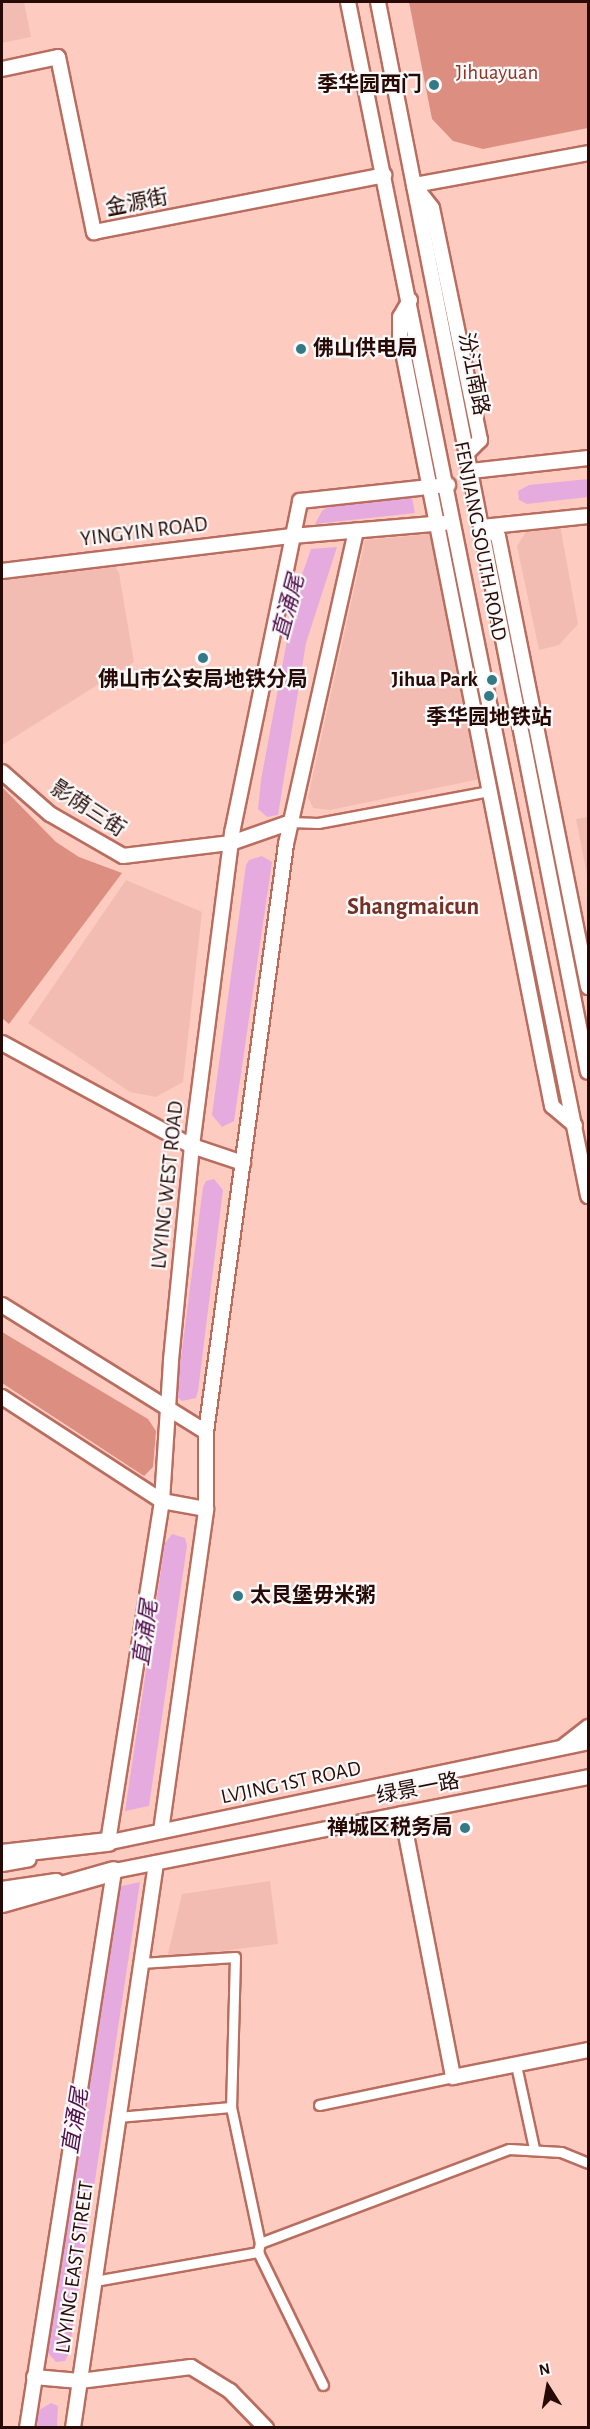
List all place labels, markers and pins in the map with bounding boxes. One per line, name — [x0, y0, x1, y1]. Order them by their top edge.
place label: 季华园西门 — [317, 72, 422, 98]
marker: 季华园西门 — [427, 78, 441, 92]
place label: 佛山供电局 — [313, 336, 418, 362]
marker: 佛山供电局 — [294, 342, 308, 356]
marker: 佛山市公安局地铁分局 — [196, 651, 210, 665]
place label: 佛山市公安局地铁分局 — [98, 667, 308, 693]
place label: Jihua Park — [391, 667, 478, 693]
marker: Jihua Park — [483, 671, 501, 689]
marker: 季华园地铁站 — [482, 689, 496, 703]
place label: 季华园地铁站 — [426, 705, 552, 731]
place label: 太艮堡毋米粥 — [250, 1583, 376, 1609]
marker: 太艮堡毋米粥 — [231, 1589, 245, 1603]
place label: 禅城区税务局 — [327, 1815, 453, 1841]
marker: 禅城区税务局 — [458, 1821, 472, 1835]

